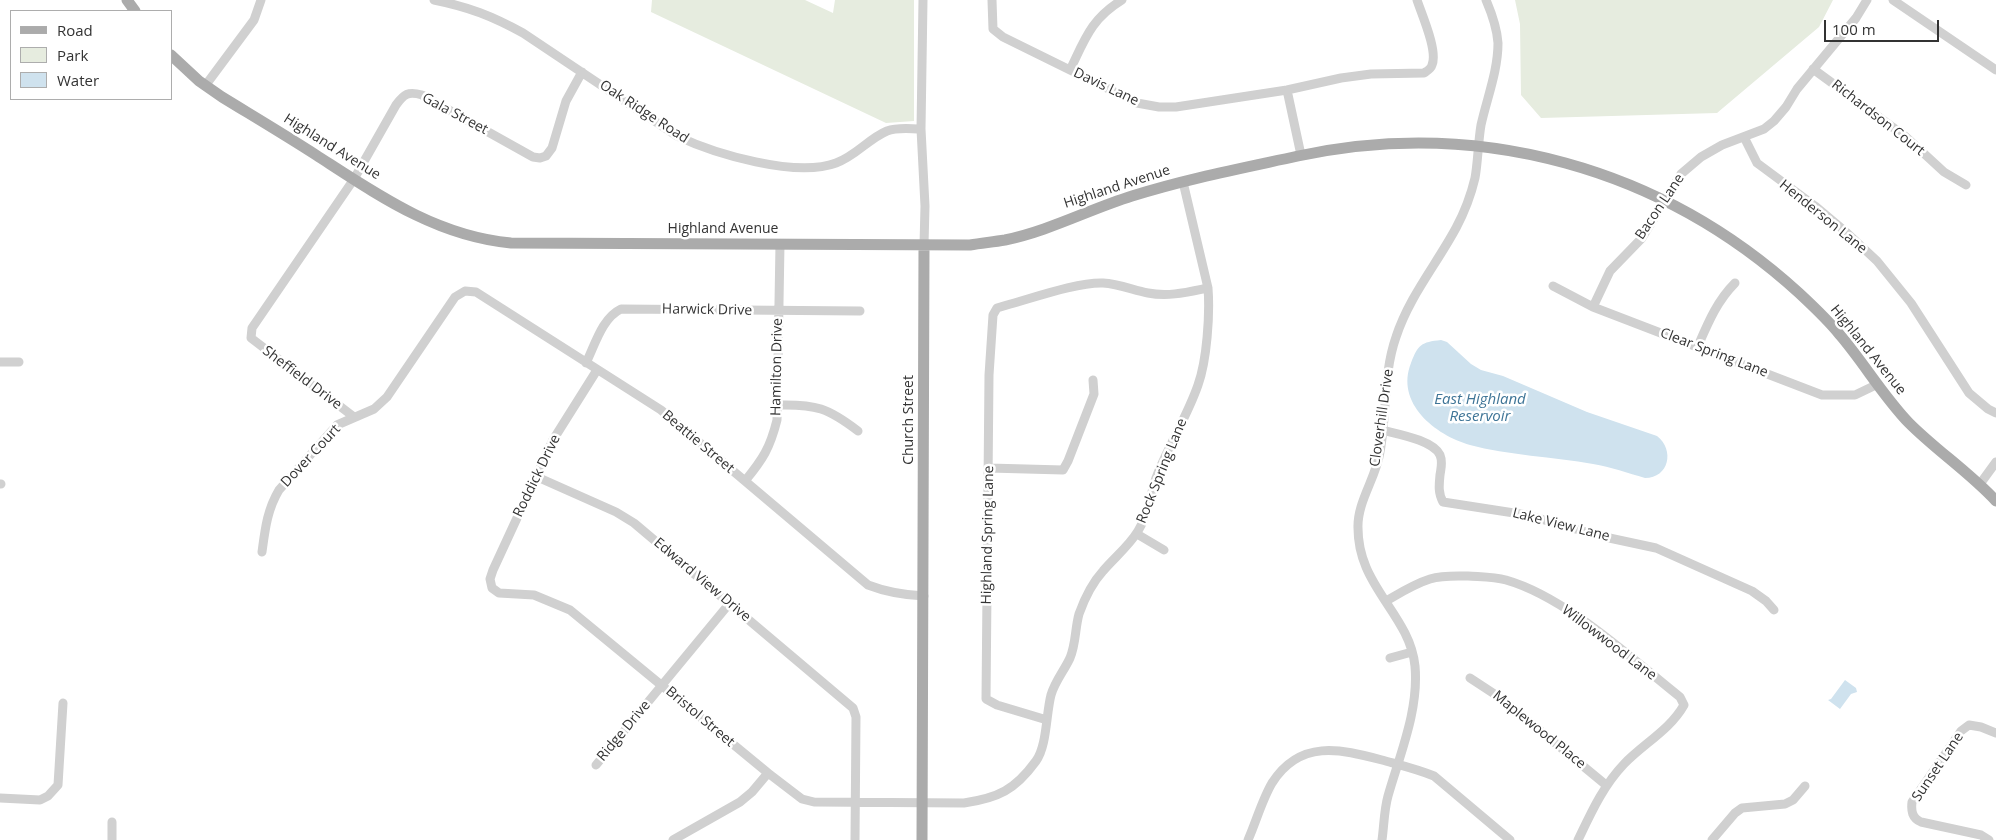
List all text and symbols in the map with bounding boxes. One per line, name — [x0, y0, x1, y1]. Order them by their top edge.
legend — [10, 10, 172, 100]
scale bar — [1826, 10, 1941, 42]
text: 100 m — [1832, 19, 1876, 39]
text: Road — [57, 20, 93, 40]
text: Park — [57, 45, 88, 65]
street label: Davis Lane — [1071, 65, 1141, 109]
text: Water — [57, 70, 99, 90]
street label: Richardson Court — [1828, 76, 1928, 160]
street label: Oak Ridge Road — [596, 77, 692, 147]
street label: Gala Street — [419, 90, 491, 138]
street label: Highland Avenue — [281, 110, 383, 184]
street label: Highland Avenue — [1062, 162, 1172, 212]
street label: Bacon Lane — [1632, 171, 1688, 243]
street label: Henderson Lane — [1776, 177, 1870, 257]
street label: Highland Avenue — [668, 221, 778, 237]
street label: Harwick Drive — [662, 301, 752, 319]
street label: Highland Avenue — [1827, 302, 1909, 398]
street label: Hamilton Drive — [768, 318, 786, 416]
street label: Clear Spring Lane — [1658, 325, 1770, 381]
street label: Sheffield Drive — [259, 343, 345, 413]
street label: Cloverhill Drive — [1367, 368, 1397, 468]
street label: Church Street — [901, 375, 917, 465]
water label: East Highland Reservoir — [1434, 391, 1526, 426]
street label: Beattie Street — [659, 407, 737, 477]
street label: Rock Spring Lane — [1133, 416, 1191, 526]
street label: Dover Court — [278, 421, 344, 491]
street label: Roddick Drive — [510, 432, 564, 520]
street label: Highland Spring Lane — [978, 465, 998, 605]
street label: Lake View Lane — [1511, 505, 1611, 545]
street label: Edward View Drive — [650, 535, 754, 625]
street label: Willowwood Lane — [1558, 602, 1660, 684]
street label: Bristol Street — [662, 683, 738, 751]
street label: Maplewood Place — [1489, 687, 1589, 773]
street label: Ridge Drive — [594, 697, 654, 765]
street label: Sunset Lane — [1909, 729, 1967, 805]

